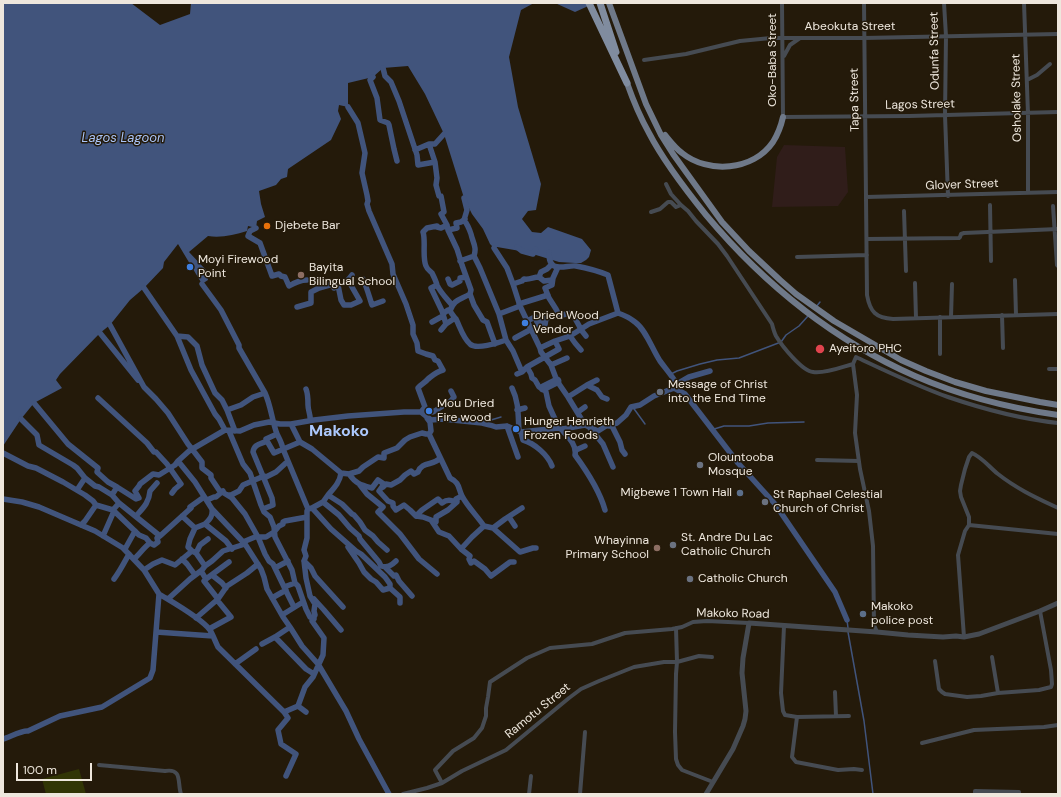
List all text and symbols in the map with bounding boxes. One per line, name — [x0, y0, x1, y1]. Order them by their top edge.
street label: Odunfa Street — [927, 12, 943, 90]
street label: Oko-Baba Street — [766, 13, 780, 107]
street label: Abeokuta Street — [805, 20, 895, 34]
street label: Osholake Street — [1009, 54, 1025, 142]
street label: Tapa Street — [847, 68, 863, 132]
street label: Lagos Street — [885, 97, 955, 113]
water label: Lagos Lagoon — [82, 131, 164, 147]
street label: Glover Street — [925, 177, 999, 193]
place label: Djebete Bar — [275, 219, 340, 233]
marker: Djebete Bar — [262, 221, 272, 231]
place label: Moyi Firewood Point — [198, 253, 278, 281]
place label: Bayita Bilingual School — [309, 261, 395, 289]
marker: Moyi Firewood Point — [185, 262, 195, 272]
marker: Bayita Bilingual School — [296, 270, 306, 280]
place label: Dried Wood Vendor — [533, 309, 599, 337]
marker: Dried Wood Vendor — [520, 318, 530, 328]
place label: Ayeitoro PHC — [829, 342, 902, 356]
marker: Ayeitoro PHC — [814, 343, 826, 355]
place label: Message of Christ into the End Time — [668, 378, 768, 406]
marker: Message of Christ into the End Time — [655, 387, 665, 397]
place label: Mou Dried Fire wood — [437, 397, 494, 425]
marker: Mou Dried Fire wood — [424, 406, 434, 416]
place label: Hunger Henrieth Frozen Foods — [524, 415, 614, 443]
district label: Makoko — [309, 422, 369, 442]
marker: Hunger Henrieth Frozen Foods — [511, 424, 521, 434]
place label: Olountooba Mosque — [708, 451, 774, 479]
marker: Olountooba Mosque — [695, 460, 705, 470]
place label: Migbewe 1 Town Hall — [621, 486, 732, 500]
marker: Migbewe 1 Town Hall — [735, 488, 745, 498]
place label: St Raphael Celestial Church of Christ — [773, 488, 882, 516]
marker: St Raphael Celestial Church of Christ — [760, 497, 770, 507]
place label: St. Andre Du Lac Catholic Church — [681, 531, 773, 559]
place label: Whayinna Primary School — [566, 534, 649, 562]
marker: St. Andre Du Lac Catholic Church — [668, 540, 678, 550]
marker: Whayinna Primary School — [652, 543, 662, 553]
place label: Catholic Church — [698, 572, 788, 586]
marker: Catholic Church — [685, 574, 695, 584]
place label: Makoko police post — [871, 600, 933, 628]
street label: Makoko Road — [696, 606, 770, 622]
marker: Makoko police post — [858, 609, 868, 619]
street label: Ramotu Street — [502, 680, 574, 742]
scale bar — [18, 755, 94, 781]
text: 100 m — [23, 762, 57, 778]

